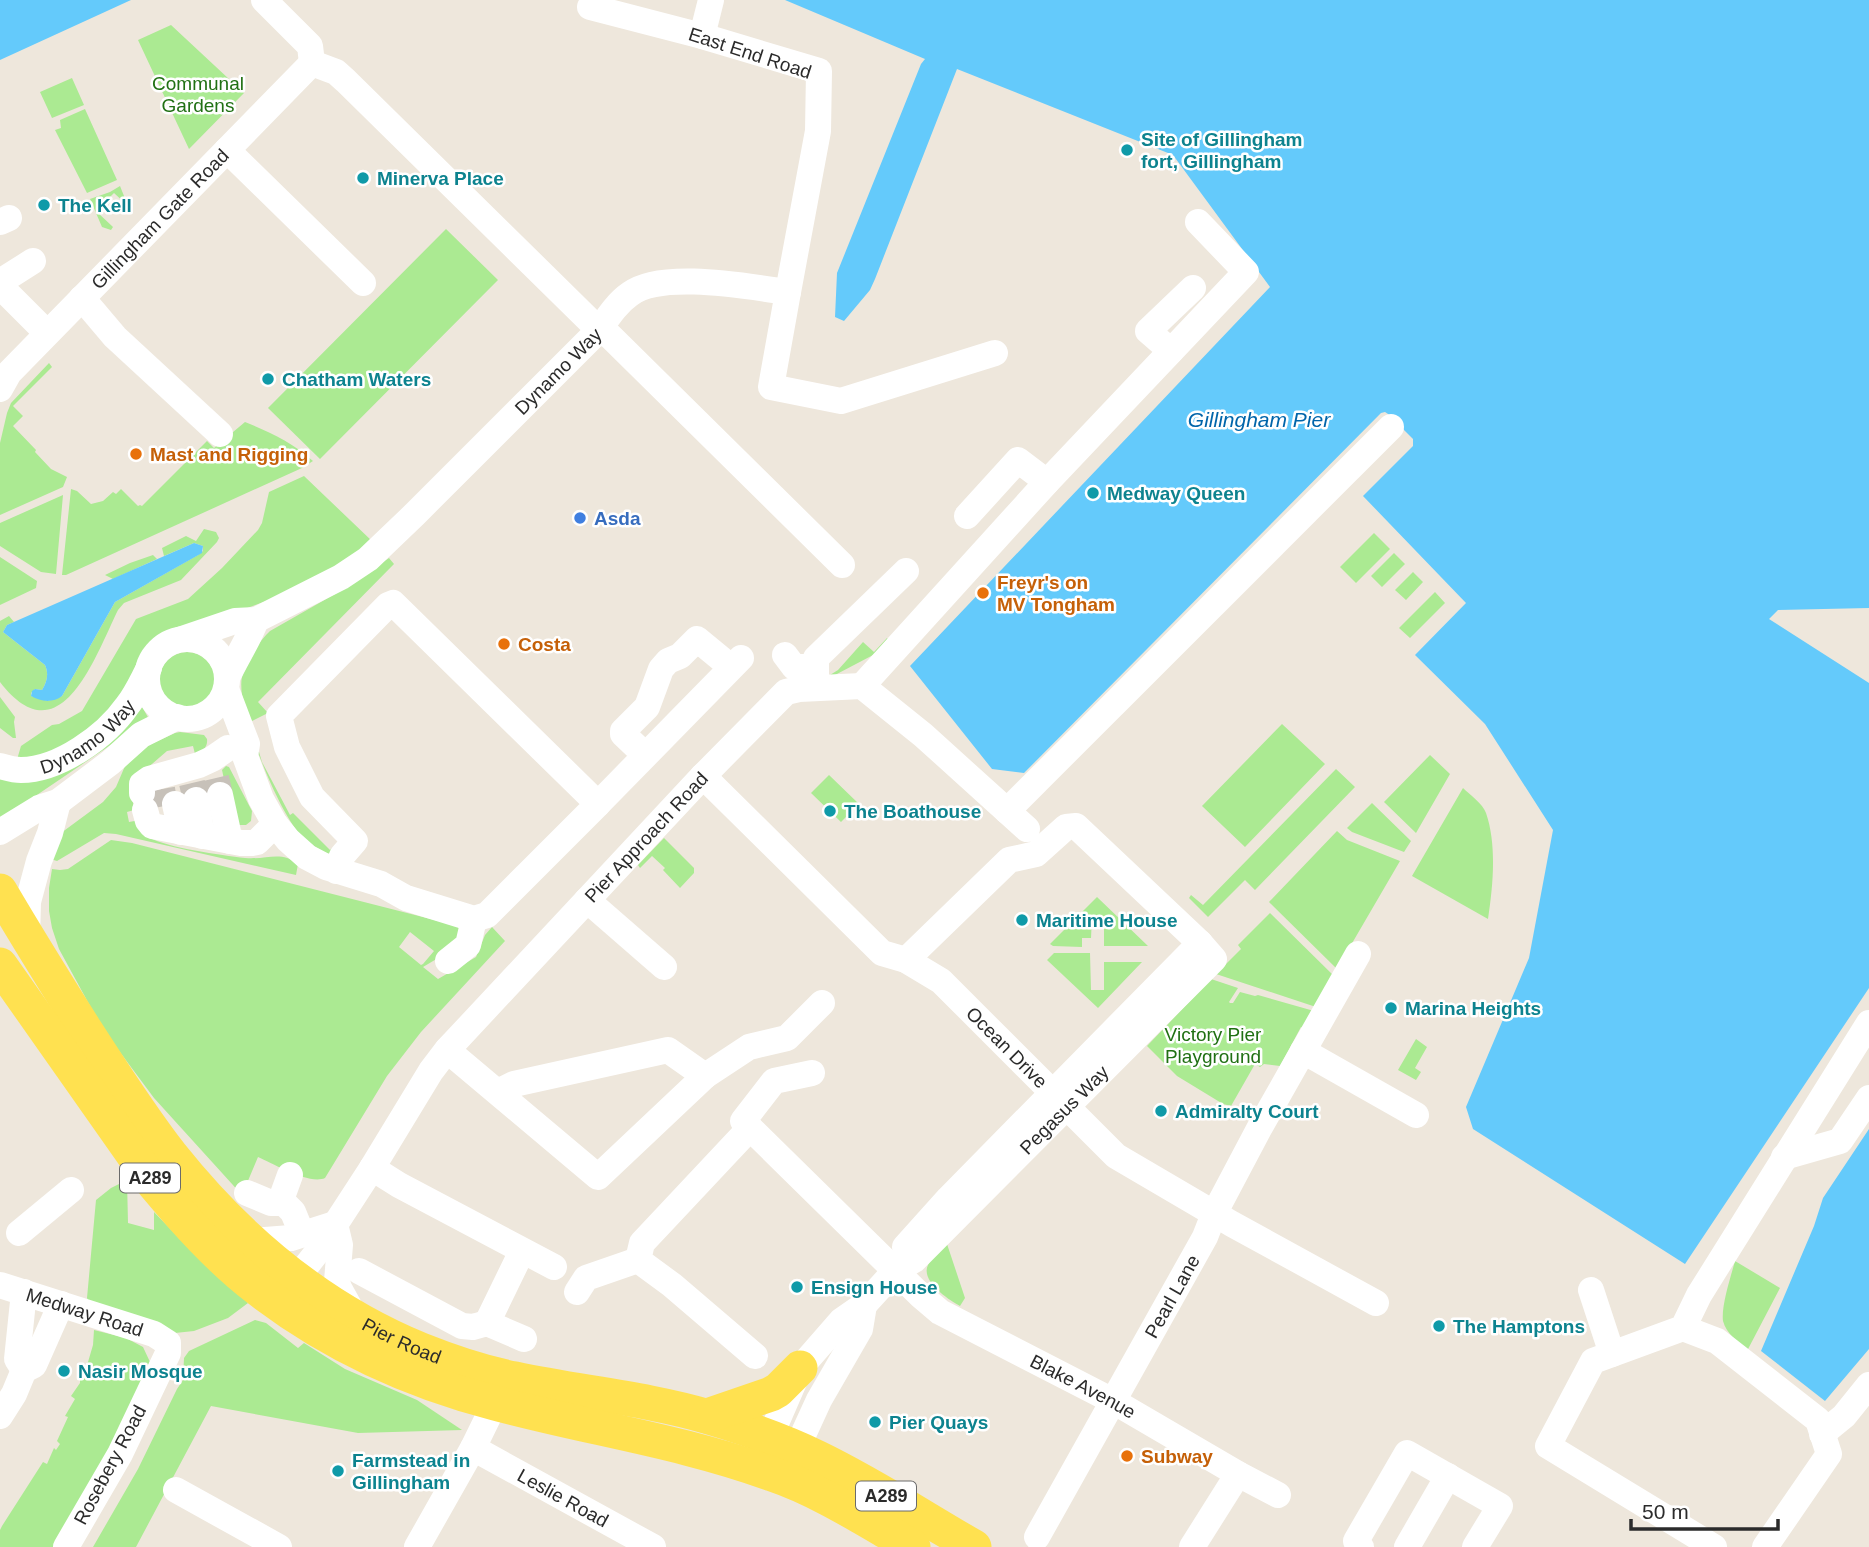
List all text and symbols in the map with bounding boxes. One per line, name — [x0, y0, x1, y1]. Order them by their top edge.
street label: East End Road — [686, 23, 814, 83]
park label: Communal Gardens — [152, 73, 244, 116]
place label: Site of Gillingham fort, Gillingham — [1141, 129, 1303, 172]
marker: Site of Gillingham fort, Gillingham — [1119, 142, 1135, 158]
street label: Gillingham Gate Road — [87, 145, 233, 293]
place label: Minerva Place — [377, 168, 504, 189]
marker: Minerva Place — [355, 170, 371, 186]
place label: The Kell — [58, 195, 132, 216]
marker: The Kell — [36, 197, 52, 213]
street label: Dynamo Way — [510, 323, 606, 419]
place label: Chatham Waters — [282, 369, 431, 390]
marker: Chatham Waters — [260, 371, 276, 387]
water label: Gillingham Pier — [1188, 408, 1331, 431]
place label: Mast and Rigging — [150, 444, 308, 465]
marker: Mast and Rigging — [128, 446, 144, 462]
place label: Medway Queen — [1107, 483, 1245, 504]
marker: Medway Queen — [1085, 485, 1101, 501]
place label: Asda — [594, 508, 641, 529]
marker: Asda — [572, 510, 588, 526]
place label: Freyr's on MV Tongham — [997, 572, 1115, 615]
marker: Freyr's on MV Tongham — [975, 585, 991, 601]
place label: Costa — [518, 634, 571, 655]
marker: Costa — [496, 636, 512, 652]
street label: Dynamo Way — [37, 695, 139, 778]
street label: Pier Approach Road — [580, 768, 712, 906]
place label: The Boathouse — [844, 801, 981, 822]
marker: The Boathouse — [822, 803, 838, 819]
place label: Maritime House — [1036, 910, 1177, 931]
marker: Maritime House — [1014, 912, 1030, 928]
place label: Marina Heights — [1405, 998, 1541, 1019]
marker: Marina Heights — [1383, 1000, 1399, 1016]
street label: Ocean Drive — [962, 1002, 1052, 1092]
park label: Victory Pier Playground — [1165, 1024, 1262, 1067]
street label: Pegasus Way — [1015, 1060, 1113, 1158]
place label: Admiralty Court — [1175, 1101, 1319, 1122]
marker: Admiralty Court — [1153, 1103, 1169, 1119]
road number: A289 — [120, 1163, 180, 1192]
street label: Pearl Lane — [1140, 1251, 1203, 1341]
place label: Ensign House — [811, 1277, 938, 1298]
marker: Ensign House — [789, 1279, 805, 1295]
street label: Medway Road — [24, 1284, 146, 1340]
street label: Pier Road — [359, 1313, 444, 1367]
place label: The Hamptons — [1453, 1316, 1585, 1337]
marker: The Hamptons — [1431, 1318, 1447, 1334]
street label: Blake Avenue — [1027, 1350, 1139, 1422]
place label: Nasir Mosque — [78, 1361, 203, 1382]
marker: Nasir Mosque — [56, 1363, 72, 1379]
street label: Rosebery Road — [70, 1402, 150, 1528]
place label: Pier Quays — [889, 1412, 988, 1433]
marker: Pier Quays — [867, 1414, 883, 1430]
place label: Subway — [1141, 1446, 1213, 1467]
marker: Subway — [1119, 1448, 1135, 1464]
place label: Farmstead in Gillingham — [352, 1450, 470, 1493]
marker: Farmstead in Gillingham — [330, 1463, 346, 1479]
street label: Leslie Road — [514, 1464, 612, 1531]
road number: A289 — [856, 1482, 916, 1511]
scale bar — [1631, 1488, 1778, 1532]
text: 50 m — [1642, 1500, 1689, 1523]

